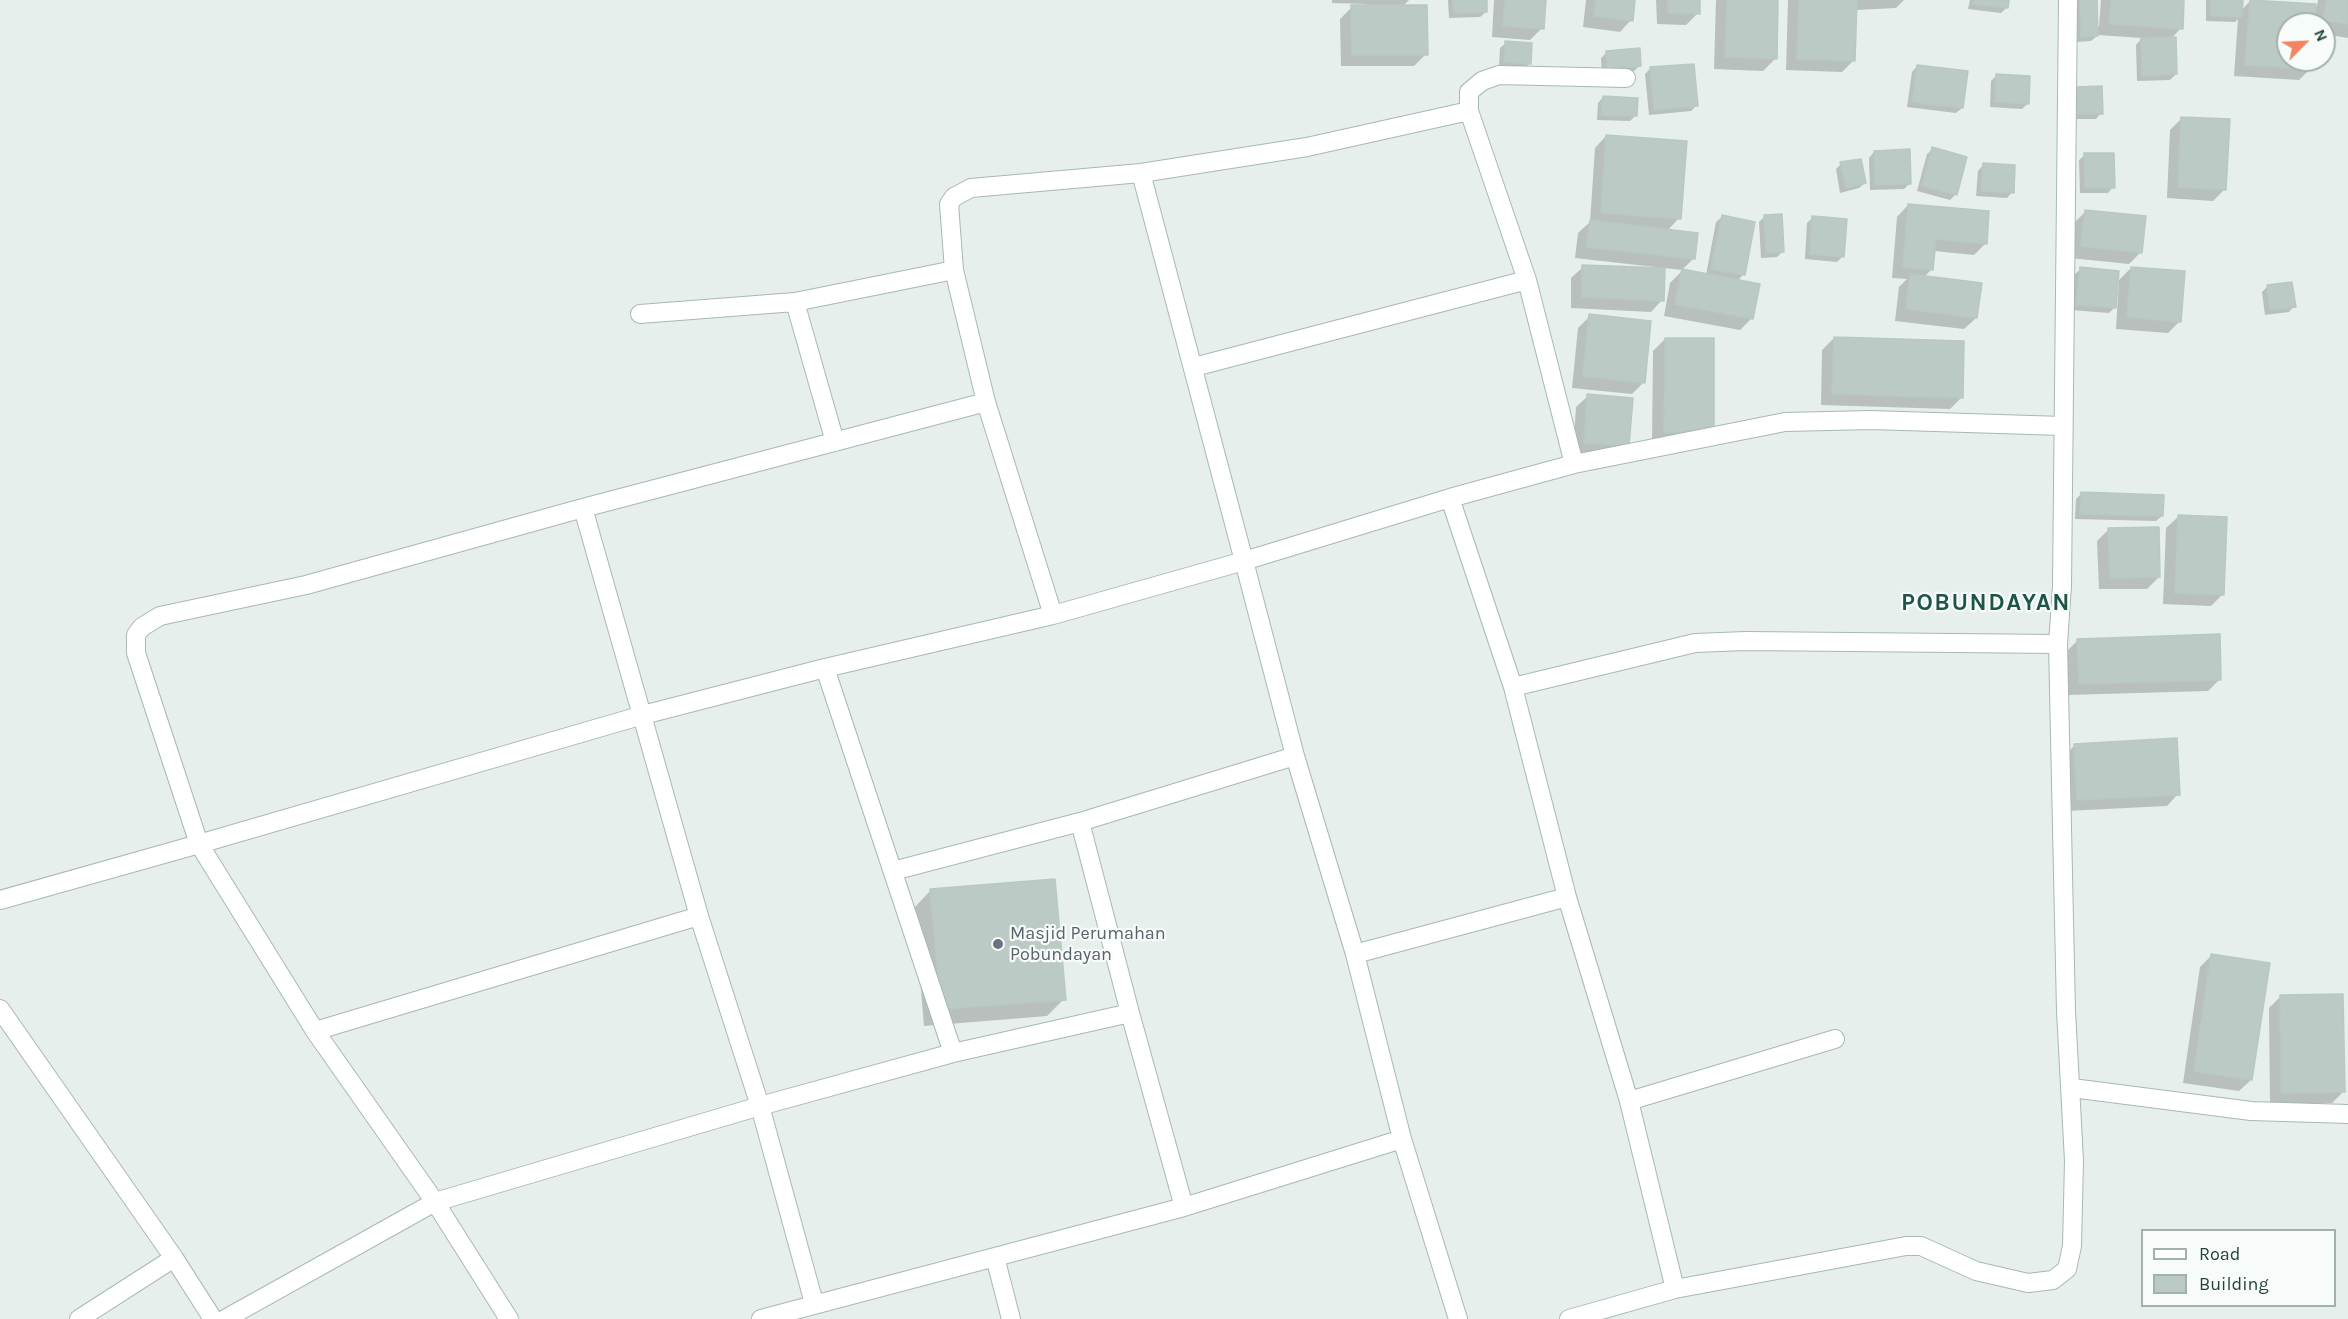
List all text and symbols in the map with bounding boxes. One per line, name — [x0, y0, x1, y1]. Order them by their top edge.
north arrow — [2276, 12, 2336, 72]
text: N — [2310, 26, 2332, 44]
district label: POBUNDAYAN — [1901, 589, 2071, 617]
place label: Masjid Perumahan Pobundayan — [1010, 923, 1166, 966]
marker: Masjid Perumahan Pobundayan — [991, 937, 1005, 951]
legend — [2141, 1229, 2336, 1307]
text: Road — [2199, 1243, 2240, 1265]
text: Building — [2199, 1273, 2269, 1295]

